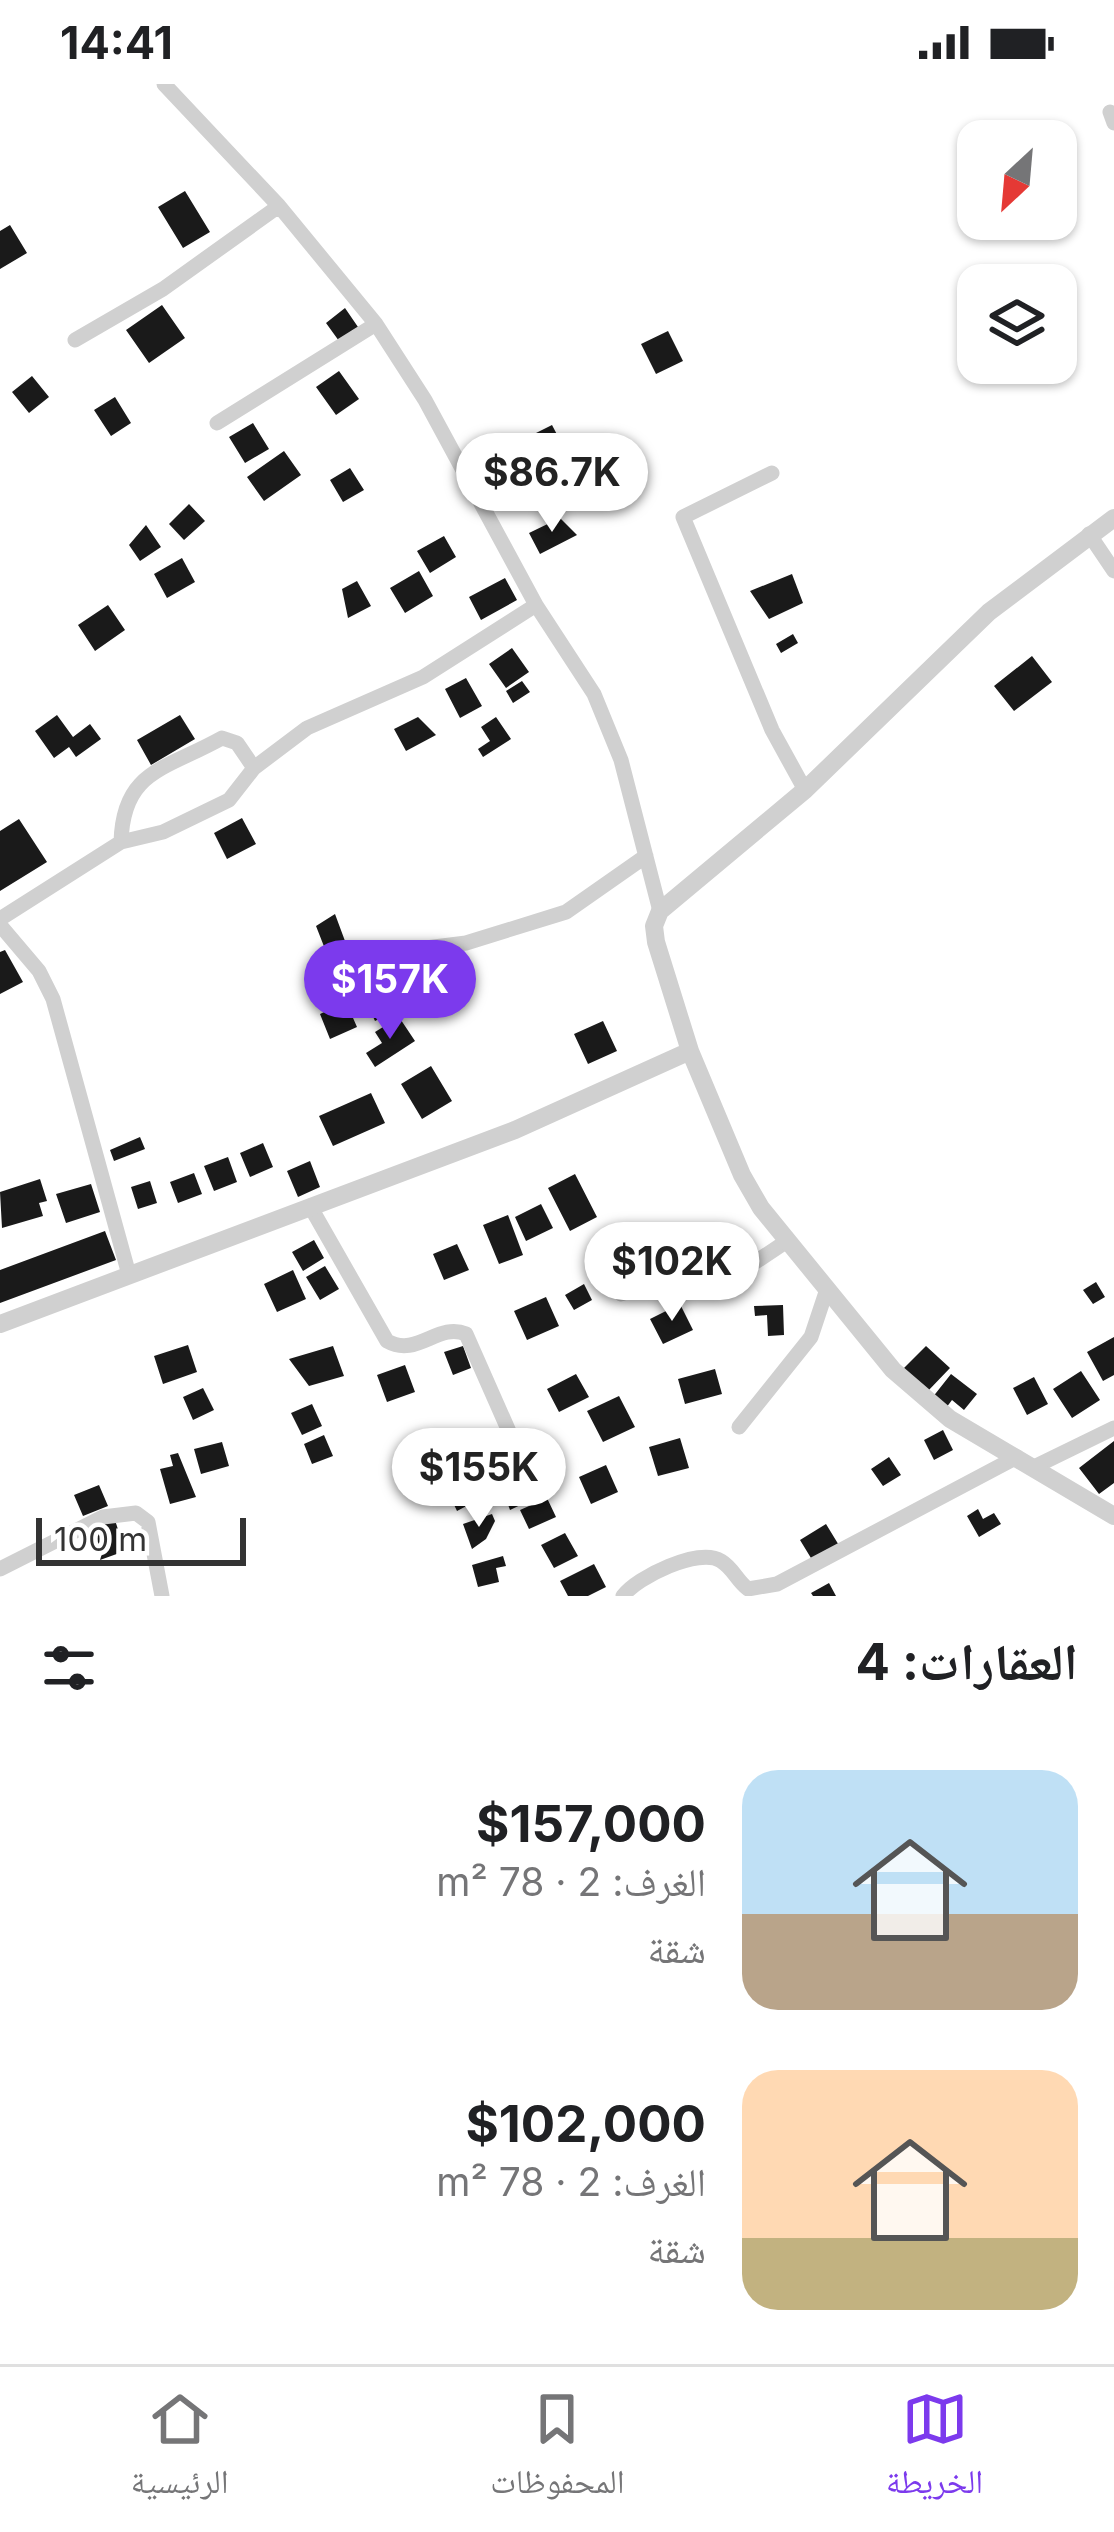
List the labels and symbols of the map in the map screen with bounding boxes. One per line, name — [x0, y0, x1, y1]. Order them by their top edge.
north arrow — [957, 120, 1077, 240]
pin: $86.7K — [454, 433, 650, 535]
pin: $157K — [306, 940, 474, 1042]
pin: $102K — [588, 1222, 756, 1324]
pin: $155K — [395, 1428, 563, 1530]
scale bar — [36, 1512, 246, 1565]

